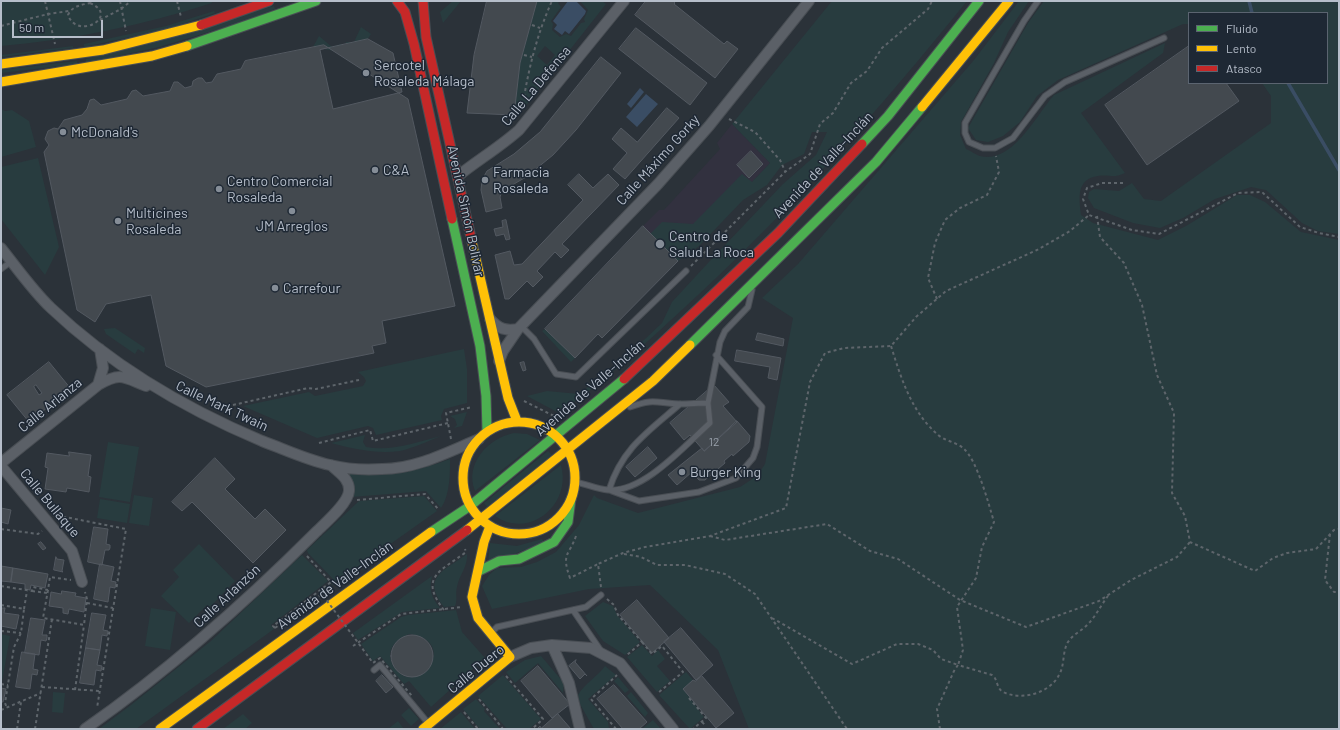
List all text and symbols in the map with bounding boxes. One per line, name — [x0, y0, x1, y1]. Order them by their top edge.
scale bar — [14, 12, 105, 38]
legend — [1188, 12, 1328, 84]
text: 50 m — [19, 20, 44, 34]
text: Fluido — [1226, 21, 1258, 35]
text: Lento — [1226, 41, 1256, 55]
street label: Calle La Defensa — [498, 43, 574, 129]
place label: Sercotel Rosaleda Málaga — [374, 57, 474, 90]
text: Atasco — [1226, 61, 1262, 75]
marker: Sercotel Rosaleda Málaga — [361, 68, 371, 78]
street label: Avenida de Valle-Inclán — [769, 108, 877, 222]
street label: Calle Máximo Gorky — [613, 111, 703, 209]
place label: McDonald's — [71, 124, 138, 140]
marker: McDonald's — [58, 127, 68, 137]
street label: Avenida Simón Bolivar — [444, 144, 488, 278]
place label: C&A — [383, 162, 409, 178]
place label: Farmacia Rosaleda — [493, 164, 549, 196]
marker: C&A — [370, 165, 380, 175]
place label: Centro Comercial Rosaleda — [227, 173, 332, 206]
marker: Farmacia Rosaleda — [480, 175, 490, 185]
marker: Centro Comercial Rosaleda — [214, 184, 224, 194]
place label: Multicines Rosaleda — [126, 205, 188, 238]
marker: JM Arreglos — [287, 206, 297, 216]
marker: Multicines Rosaleda — [113, 216, 123, 226]
place label: JM Arreglos — [256, 218, 328, 234]
place label: Centro de Salud La Roca — [669, 228, 754, 260]
marker: Centro de Salud La Roca — [654, 238, 666, 250]
place label: Carrefour — [283, 280, 341, 296]
marker: Carrefour — [270, 283, 280, 293]
street label: Avenida de Valle-Inclán — [532, 336, 648, 440]
street label: Calle Arlanza — [15, 374, 85, 436]
street label: Calle Mark Twain — [173, 377, 271, 435]
house number: 12 — [709, 435, 719, 449]
place label: Burger King — [690, 464, 761, 480]
street label: Calle Bullaque — [16, 465, 84, 541]
marker: Burger King — [677, 467, 687, 477]
street label: Avenida de Valle-Inclán — [274, 537, 396, 633]
street label: Calle Arlanzón — [190, 561, 264, 631]
street label: Calle Duero — [444, 641, 508, 697]

